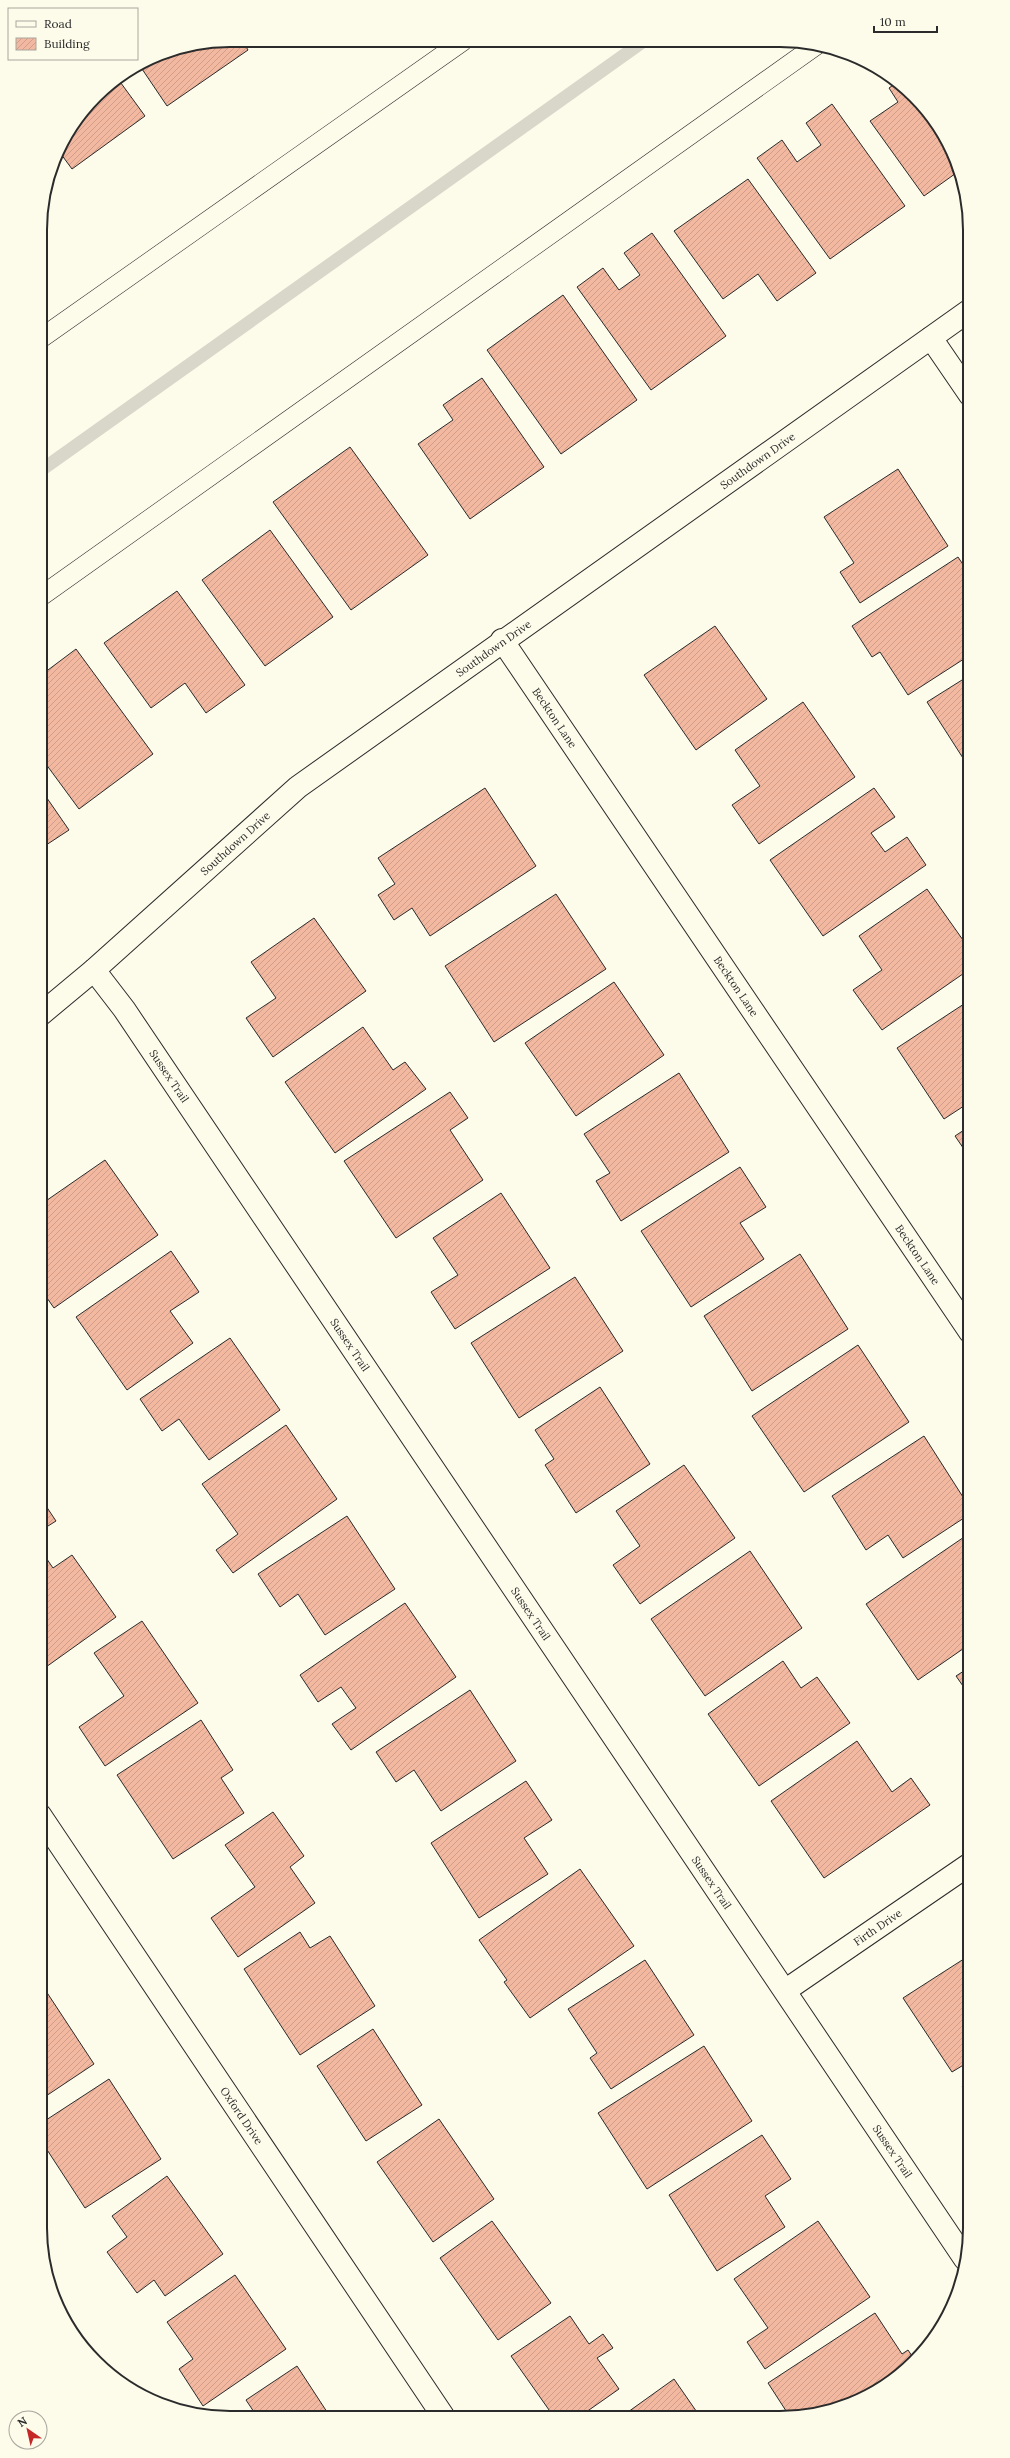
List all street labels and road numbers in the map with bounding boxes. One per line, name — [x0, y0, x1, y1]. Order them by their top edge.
street label: Southdown Drive — [717, 429, 798, 492]
street label: Southdown Drive — [453, 617, 534, 680]
street label: Beckton Lane — [529, 685, 580, 751]
street label: Southdown Drive — [197, 808, 273, 878]
street label: Beckton Lane — [711, 953, 762, 1019]
street label: Sussex Trail — [146, 1047, 192, 1105]
street label: Beckton Lane — [892, 1222, 943, 1287]
street label: Sussex Trail — [327, 1316, 373, 1374]
street label: Sussex Trail — [508, 1584, 554, 1643]
street label: Sussex Trail — [689, 1853, 735, 1912]
street label: Firth Drive — [851, 1906, 904, 1949]
street label: Oxford Drive — [217, 2084, 266, 2147]
street label: Sussex Trail — [870, 2122, 915, 2181]

